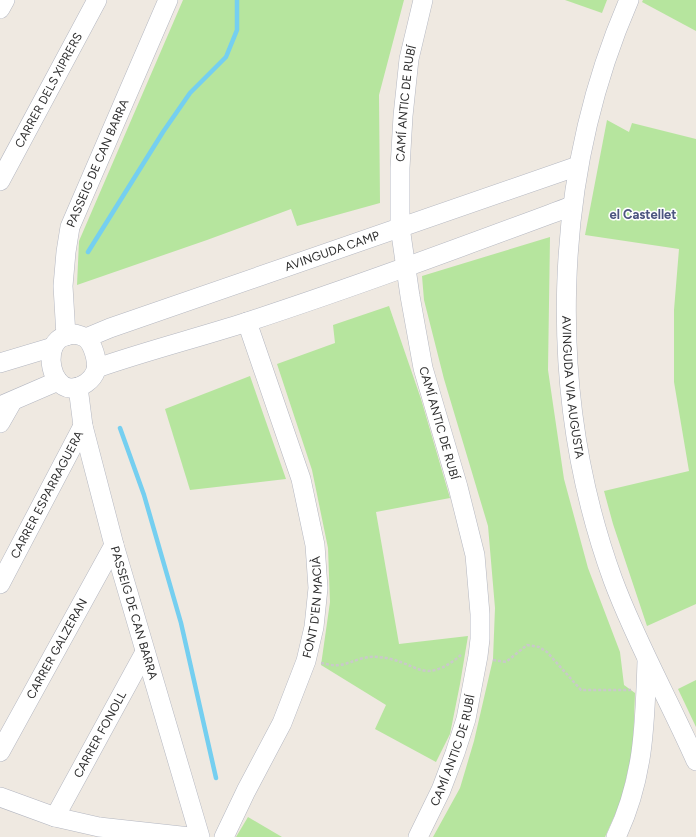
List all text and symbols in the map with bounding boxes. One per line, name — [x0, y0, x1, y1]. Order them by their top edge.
street label: CARRER DELS XIPRERS — [12, 30, 85, 150]
street label: CAMÍ ANTIC DE RUBÍ — [393, 43, 419, 162]
street label: PASSEIG DE CAN BARRA — [64, 97, 131, 230]
district label: el Castellet — [609, 207, 677, 222]
street label: AVINGUDA CAMP — [283, 228, 381, 274]
street label: AVINGUDA VIA AUGUSTA — [559, 316, 587, 460]
street label: CAMÍ ANTIC DE RUBÍ — [416, 365, 462, 482]
street label: CARRER ESPARRAGUERA — [8, 428, 86, 561]
street label: PASSEIG DE CAN BARRA — [108, 544, 160, 681]
street label: FONT D'EN MACIÀ — [300, 556, 325, 660]
street label: CARRER GALZERAN — [24, 596, 90, 701]
street label: CARRER FONOLL — [71, 688, 130, 780]
street label: CAMÍ ANTIC DE RUBÍ — [427, 692, 478, 808]

